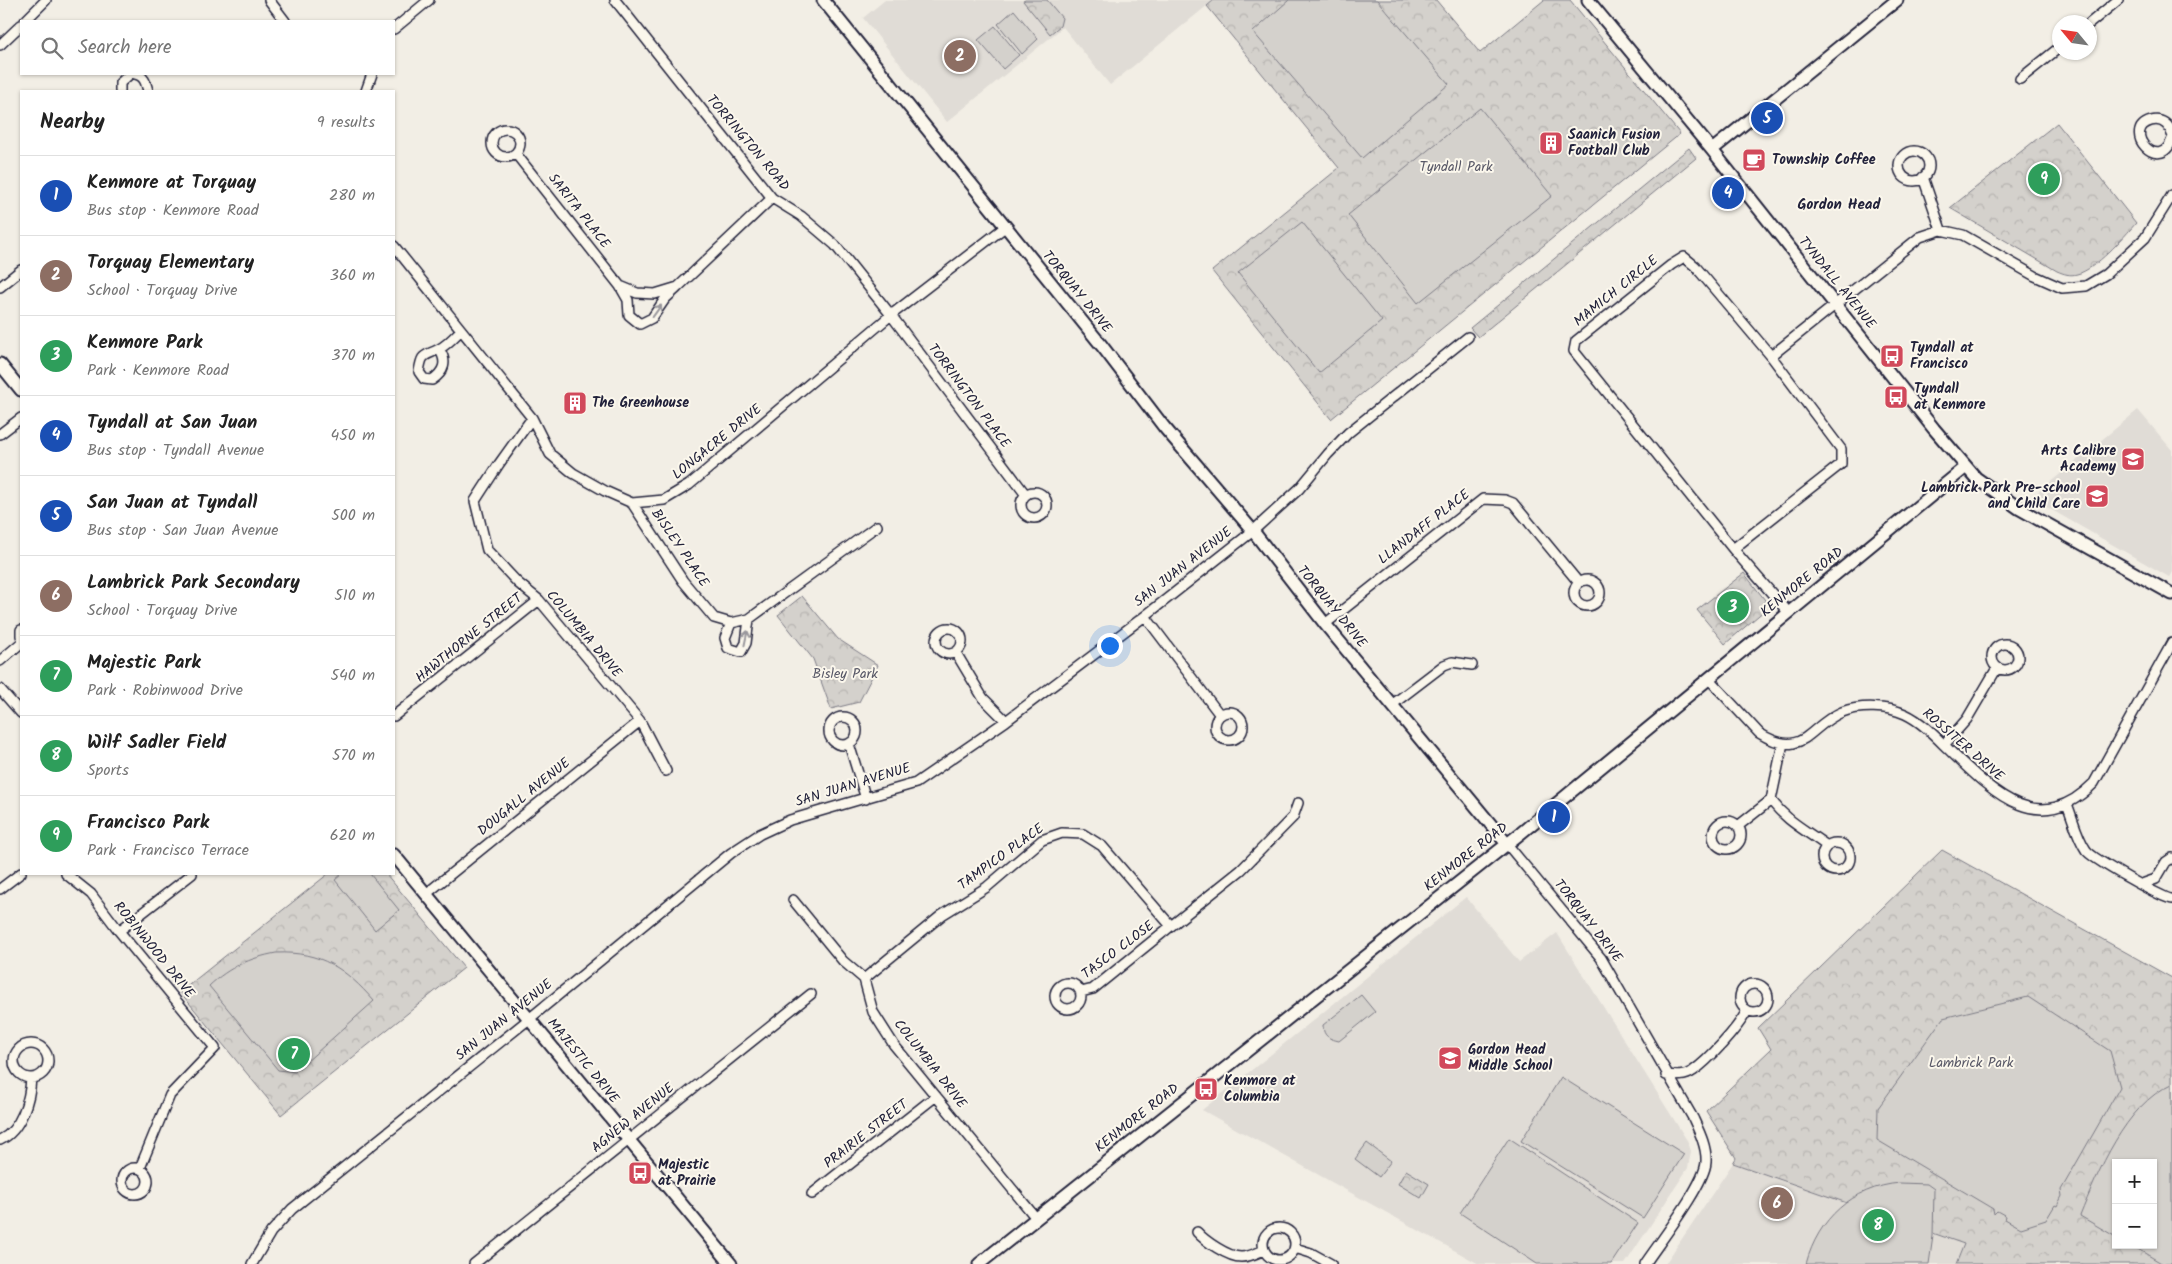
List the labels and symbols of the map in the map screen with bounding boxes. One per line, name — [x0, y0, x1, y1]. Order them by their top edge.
north arrow — [2052, 15, 2097, 60]
pin: 2 — [944, 37, 976, 75]
street label: TORRINGTON ROAD — [701, 90, 795, 196]
pin: 5 — [1751, 99, 1783, 137]
place label: Saanich Fusion Football Club — [1568, 124, 1660, 162]
building icon: Saanich Fusion Football Club — [1538, 130, 1564, 156]
cafe icon: Township Coffee — [1741, 147, 1767, 173]
place label: Township Coffee — [1772, 149, 1876, 171]
park label: Tyndall Park — [1420, 156, 1493, 178]
pin: 9 — [2028, 160, 2060, 198]
street label: SARITA PLACE — [542, 169, 616, 254]
pin: 4 — [1712, 174, 1744, 212]
district label: Gordon Head — [1797, 193, 1881, 217]
street label: TYNDALL AVENUE — [1793, 232, 1882, 335]
street label: TORQUAY DRIVE — [1037, 246, 1118, 339]
street label: MAMICH CIRCLE — [1569, 249, 1664, 332]
one-way arrow — [651, 305, 662, 318]
place label: Tyndall at Francisco — [1910, 337, 1974, 375]
street label: TORRINGTON PLACE — [922, 339, 1016, 454]
bus stop icon: Tyndall at Francisco — [1879, 343, 1905, 369]
place label: Tyndall at Kenmore — [1914, 378, 1986, 416]
bus stop icon: Tyndall at Kenmore — [1883, 384, 1909, 410]
building icon: The Greenhouse — [562, 390, 588, 416]
place label: The Greenhouse — [592, 392, 689, 414]
street label: LONGACRE DRIVE — [667, 398, 767, 485]
place label: Arts Calibre Academy — [2041, 440, 2117, 478]
school or university icon: Arts Calibre Academy — [2120, 446, 2146, 472]
place label: Lambrick Park Pre-school and Child Care — [1921, 477, 2080, 515]
school or university icon: Lambrick Park Pre-school and Child Care — [2084, 483, 2110, 509]
street label: LLANDAFF PLACE — [1373, 484, 1475, 570]
street label: BISLEY PLACE — [646, 504, 715, 592]
street label: SAN JUAN AVENUE — [1129, 521, 1238, 613]
street label: KENMORE ROAD — [1755, 541, 1849, 623]
street label: TORQUAY DRIVE — [1292, 561, 1373, 654]
street label: COLUMBIA DRIVE — [541, 585, 628, 683]
street label: HAWTHORNE STREET — [411, 587, 529, 688]
pin: 3 — [1717, 588, 1749, 626]
one-way arrow — [742, 631, 751, 647]
your location — [1097, 633, 1123, 659]
park label: Bisley Park — [812, 663, 878, 685]
street label: ROSSITER DRIVE — [1917, 703, 2010, 787]
street label: DOUGALL AVENUE — [473, 752, 576, 841]
street label: SAN JUAN AVENUE — [793, 757, 914, 813]
pin: 1 — [1538, 798, 1570, 836]
street label: KENMORE ROAD — [1419, 817, 1513, 897]
street label: TAMPICO PLACE — [953, 818, 1049, 896]
street label: TORQUAY DRIVE — [1548, 874, 1628, 968]
street label: ROBINWOOD DRIVE — [108, 897, 201, 1004]
street label: TASCO CLOSE — [1077, 915, 1160, 985]
street label: SAN JUAN AVENUE — [451, 973, 558, 1066]
street label: MAJESTIC DRIVE — [541, 1013, 625, 1109]
street label: COLUMBIA DRIVE — [888, 1014, 973, 1114]
pin: 7 — [278, 1035, 310, 1073]
place label: Gordon Head Middle School — [1468, 1039, 1552, 1077]
school or university icon: Gordon Head Middle School — [1437, 1045, 1463, 1071]
park label: Lambrick Park — [1929, 1052, 2014, 1074]
place label: Kenmore at Columbia — [1224, 1070, 1296, 1108]
bus stop icon: Kenmore at Columbia — [1193, 1076, 1219, 1102]
street label: AGNEW AVENUE — [587, 1077, 680, 1158]
street label: KENMORE ROAD — [1090, 1078, 1184, 1158]
street label: PRAIRIE STREET — [819, 1093, 914, 1174]
place label: Majestic at Prairie — [658, 1154, 716, 1192]
bus stop icon: Majestic at Prairie — [627, 1160, 653, 1186]
pin: 6 — [1761, 1184, 1793, 1222]
pin: 8 — [1862, 1206, 1894, 1244]

